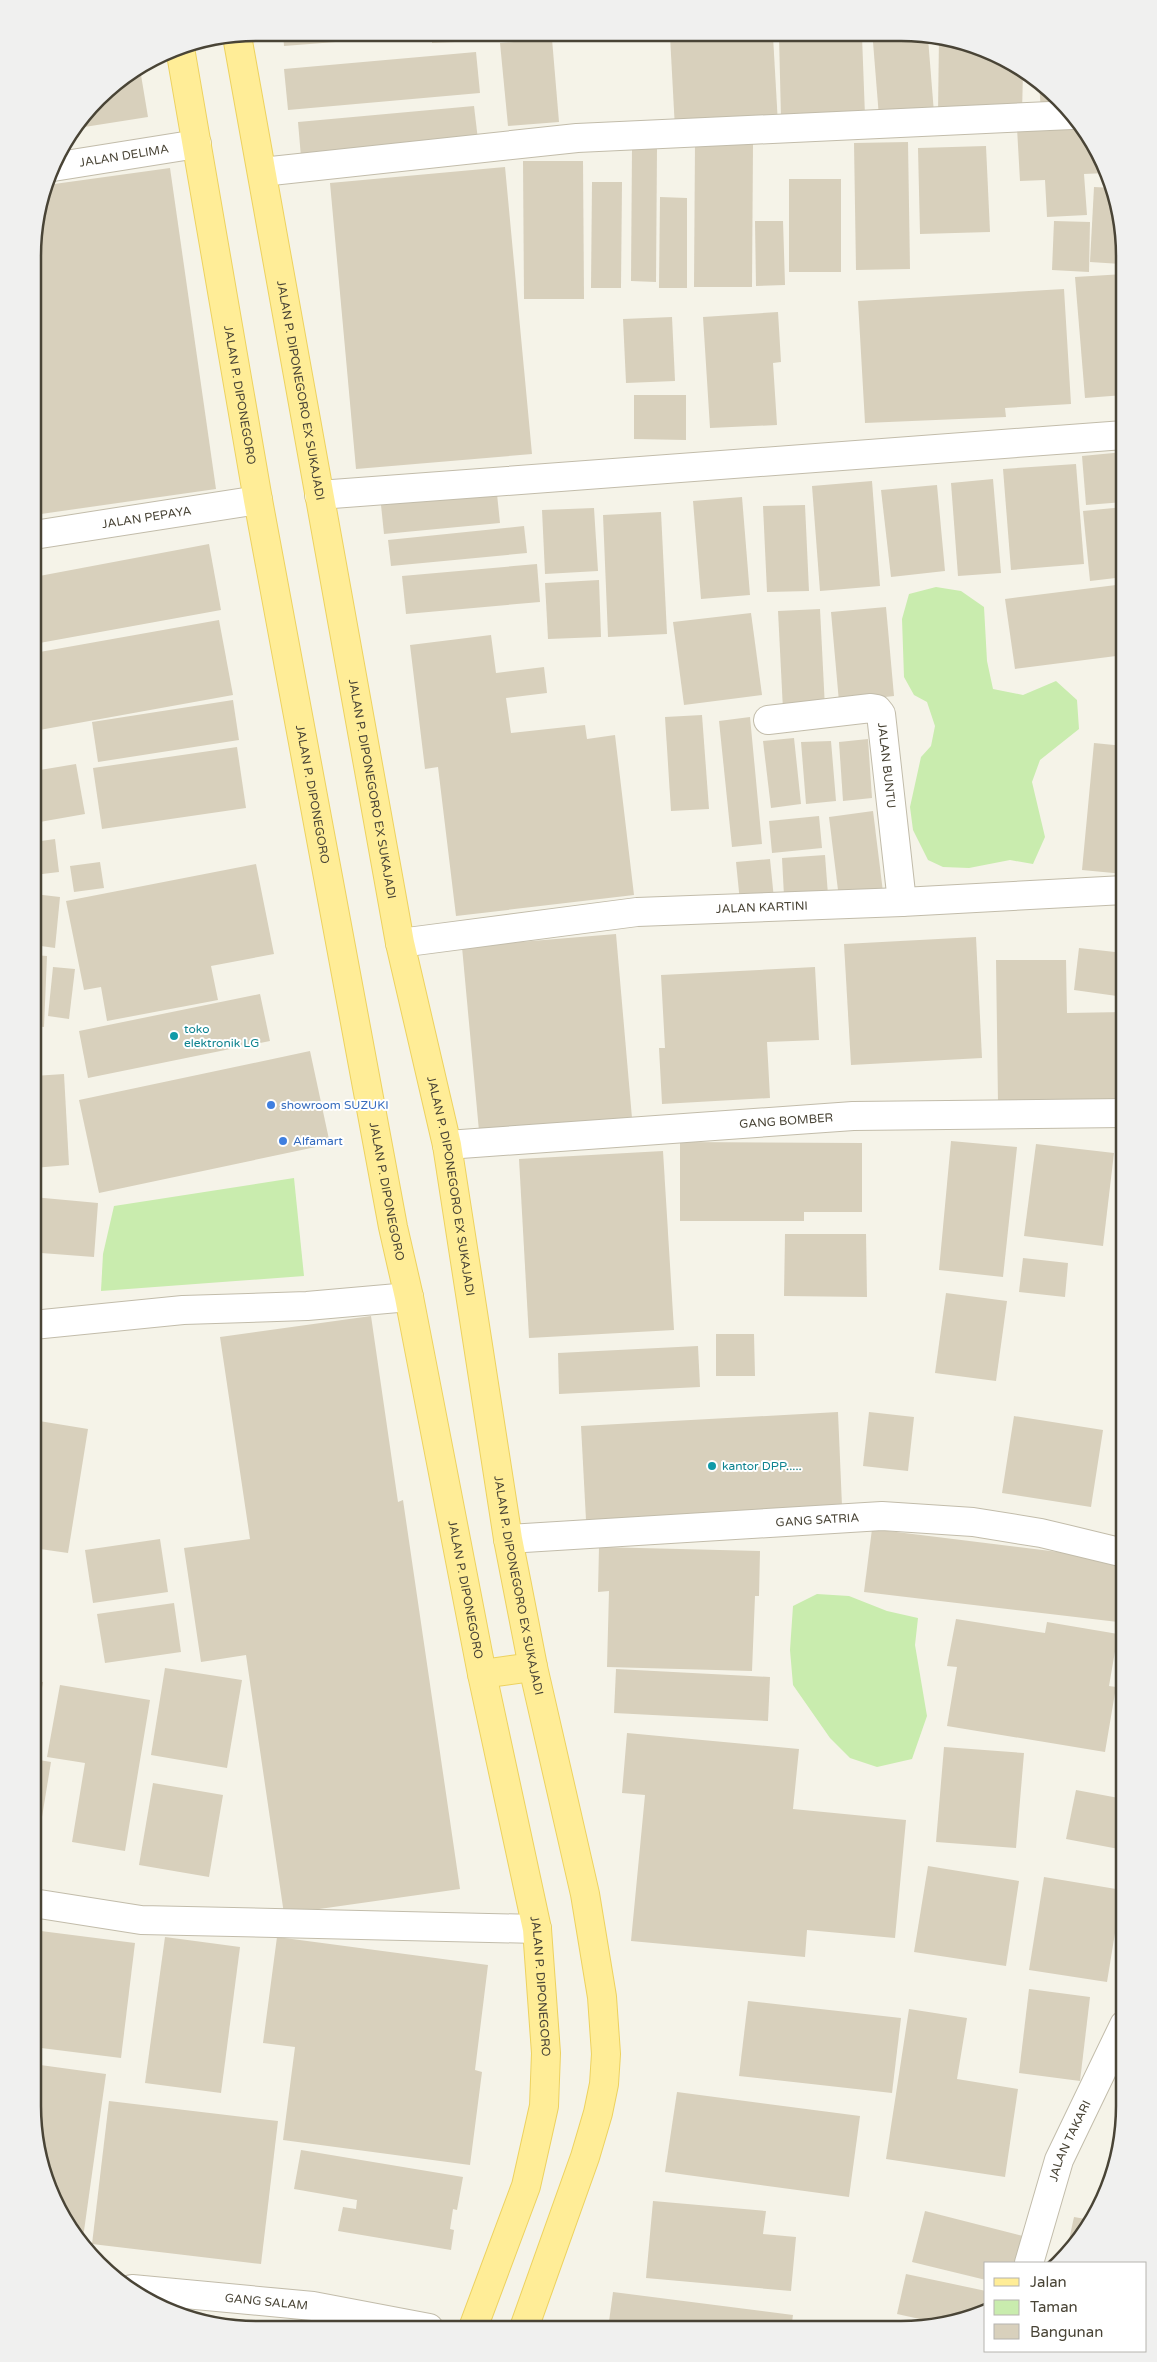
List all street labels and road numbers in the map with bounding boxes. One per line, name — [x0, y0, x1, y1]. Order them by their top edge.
street label: JALAN DELIMA — [78, 142, 170, 170]
street label: JALAN P. DIPONEGORO EX SUKAJADI — [274, 279, 327, 501]
street label: JALAN P. DIPONEGORO — [221, 324, 259, 466]
street label: JALAN PEPAYA — [101, 504, 192, 531]
street label: JALAN P. DIPONEGORO EX SUKAJADI — [346, 678, 399, 900]
street label: JALAN BUNTU — [875, 722, 899, 809]
street label: JALAN P. DIPONEGORO — [293, 724, 332, 865]
street label: JALAN KARTINI — [716, 899, 808, 916]
street label: JALAN P. DIPONEGORO EX SUKAJADI — [424, 1075, 477, 1297]
street label: GANG BOMBER — [739, 1110, 834, 1131]
street label: JALAN P. DIPONEGORO — [367, 1121, 408, 1262]
street label: JALAN P. DIPONEGORO EX SUKAJADI — [491, 1474, 546, 1696]
street label: GANG SATRIA — [775, 1510, 860, 1530]
street label: JALAN P. DIPONEGORO — [445, 1519, 486, 1660]
street label: JALAN P. DIPONEGORO — [527, 1915, 553, 2057]
street label: JALAN TAKARI — [1046, 2098, 1094, 2183]
street label: GANG SALAM — [224, 2291, 309, 2312]

